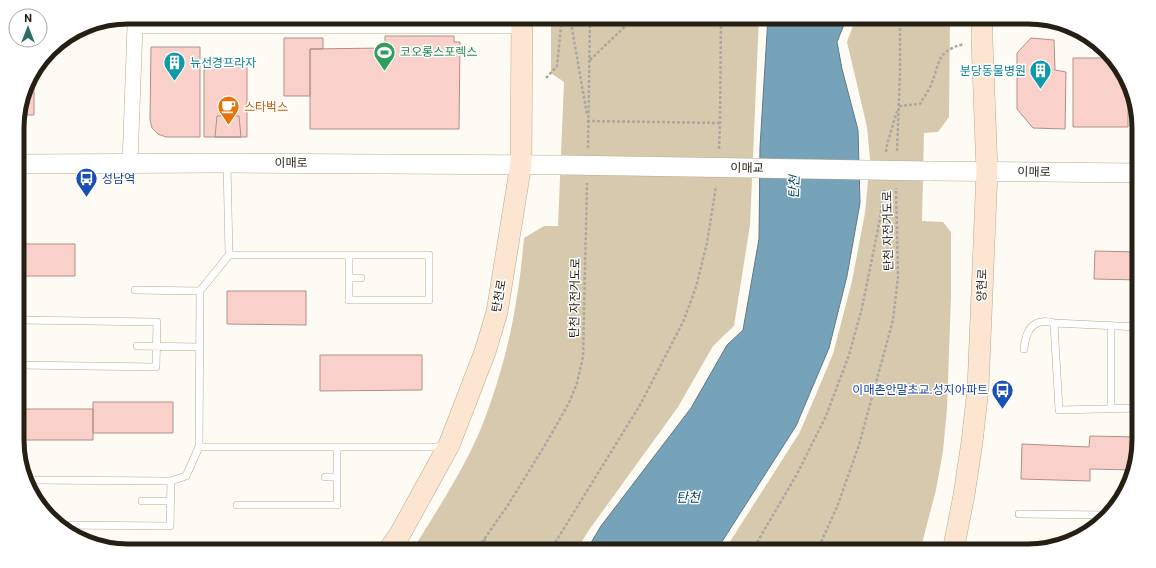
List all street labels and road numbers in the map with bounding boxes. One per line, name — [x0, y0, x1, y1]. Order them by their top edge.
street label: 이매로 — [274, 156, 308, 170]
street label: 이매교 — [730, 161, 764, 175]
street label: 이매로 — [1017, 165, 1051, 179]
street label: 탄천 자전거도로 — [880, 191, 896, 271]
street label: 탄천 자전거도로 — [567, 258, 583, 338]
street label: 양현로 — [974, 268, 990, 302]
street label: 탄천로 — [489, 278, 509, 314]

